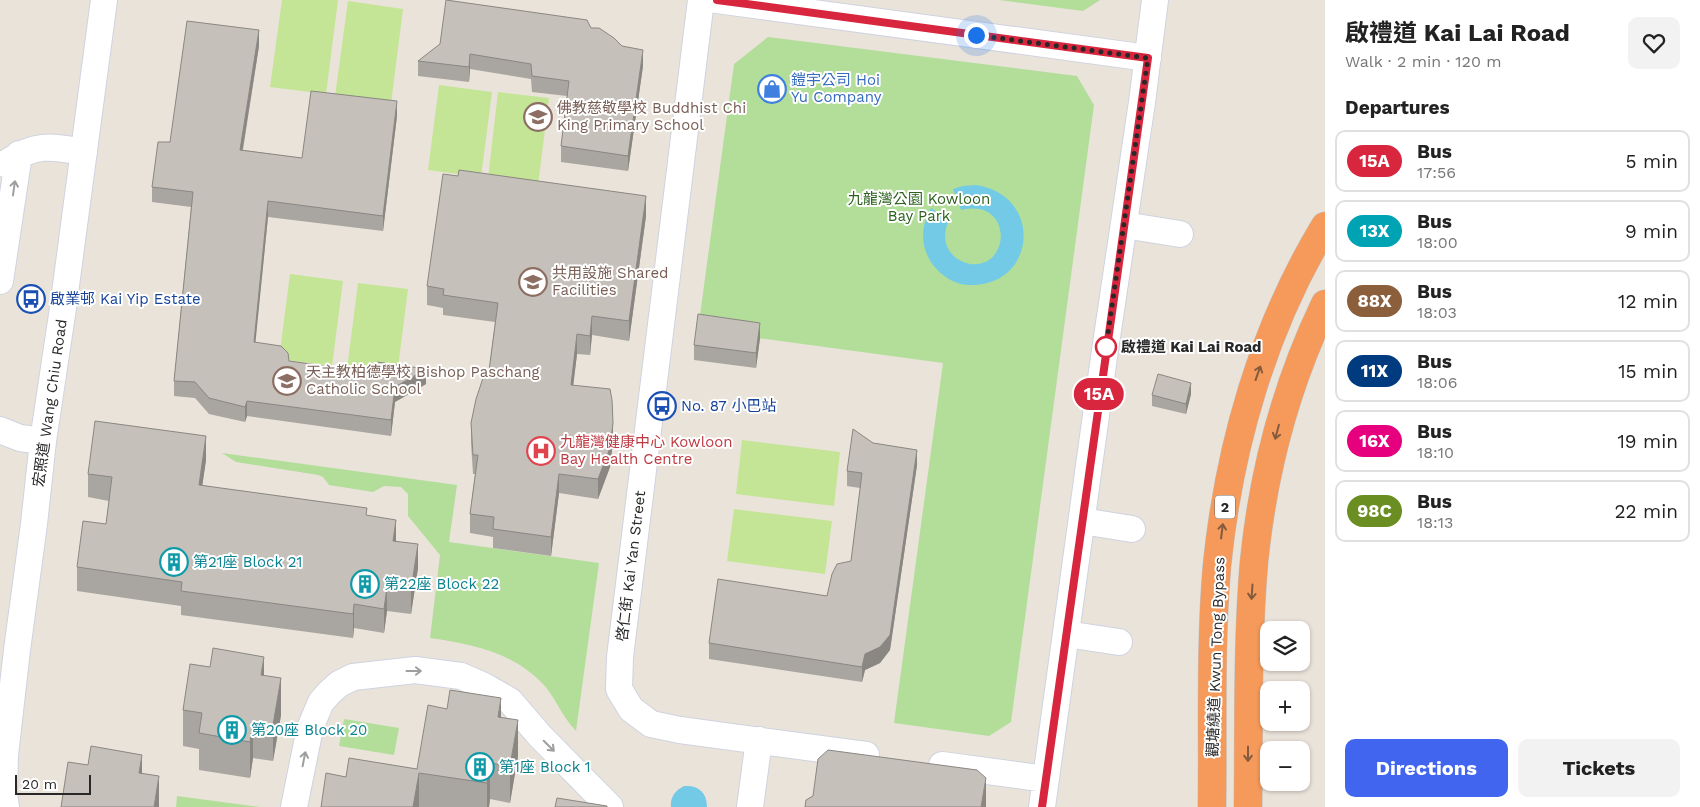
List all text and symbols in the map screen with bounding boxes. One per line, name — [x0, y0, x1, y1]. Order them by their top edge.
button: heart — [1628, 17, 1680, 69]
text: 啟禮道 Kai Lai Road — [1345, 19, 1570, 47]
your location — [964, 23, 989, 48]
text: Walk · 2 min · 120 m — [1345, 52, 1502, 71]
place label: 鎧宇公司 Hoi Yu Company — [791, 71, 882, 106]
shop icon: 鎧宇公司 Hoi Yu Company — [757, 74, 787, 104]
text: Departures — [1345, 96, 1450, 119]
place label: 佛教慈敬學校 Buddhist Chi King Primary School — [557, 99, 746, 134]
school or university icon: 佛教慈敬學校 Buddhist Chi King Primary School — [523, 102, 553, 132]
text: Bus — [1417, 140, 1452, 163]
text: 15A — [1359, 150, 1390, 171]
text: 5 min — [1626, 150, 1678, 173]
text: 17:56 — [1417, 163, 1456, 182]
one-way arrow — [9, 181, 19, 197]
park label: 九龍灣公園 Kowloon Bay Park — [848, 190, 990, 225]
text: Bus — [1417, 210, 1452, 233]
text: 13X — [1359, 220, 1390, 241]
text: 9 min — [1625, 220, 1678, 243]
text: 18:00 — [1417, 233, 1458, 252]
place label: 共用設施 Shared Facilities — [552, 264, 668, 299]
school or university icon: 共用設施 Shared Facilities — [518, 267, 548, 297]
text: Bus — [1417, 280, 1452, 303]
bus stop icon: 啟業邨 Kai Yip Estate — [16, 284, 46, 314]
place label: 啟業邨 Kai Yip Estate — [50, 290, 201, 308]
text: 88X — [1357, 290, 1392, 311]
text: 12 min — [1618, 290, 1678, 313]
text: 18:03 — [1417, 303, 1457, 322]
street label: 宏照道 Wang Chiu Road — [29, 318, 71, 488]
marker: 啟禮道 Kai Lai Road — [1095, 336, 1117, 358]
place label: 啟禮道 Kai Lai Road — [1121, 338, 1262, 356]
text: Bus — [1417, 350, 1452, 373]
text: 11X — [1361, 360, 1388, 381]
text: 15 min — [1618, 360, 1678, 383]
place label: 天主教柏德學校 Bishop Paschang Catholic School — [306, 363, 540, 398]
school or university icon: 天主教柏德學校 Bishop Paschang Catholic School — [272, 366, 302, 396]
one-way arrow — [1254, 366, 1263, 381]
text: 18:06 — [1417, 373, 1458, 392]
line badge: 15A — [1070, 378, 1128, 410]
text: 15A — [1084, 383, 1114, 404]
bus stop icon: No. 87 小巴站 — [647, 391, 677, 421]
place label: No. 87 小巴站 — [681, 397, 776, 415]
text: Bus — [1417, 420, 1452, 443]
one-way arrow — [1272, 423, 1282, 439]
text: 16X — [1359, 430, 1390, 451]
text: 19 min — [1617, 430, 1678, 453]
place label: 九龍灣健康中心 Kowloon Bay Health Centre — [560, 433, 733, 468]
hospital icon: 九龍灣健康中心 Kowloon Bay Health Centre — [526, 436, 556, 466]
text: 18:10 — [1417, 443, 1454, 462]
street label: 啓仁街 Kai Yan Street — [613, 489, 649, 643]
text: Bus — [1417, 490, 1452, 513]
road number: 2 — [1215, 496, 1235, 518]
text: 98C — [1357, 500, 1392, 521]
text: 22 min — [1614, 500, 1678, 523]
text: 18:13 — [1417, 513, 1453, 532]
one-way arrow — [1217, 523, 1227, 539]
building icon: 第21座 Block 21 — [159, 547, 189, 577]
place label: 第21座 Block 21 — [193, 553, 302, 571]
street label: 觀塘繞道 Kwun Tong Bypass — [1204, 557, 1228, 757]
building icon: 第22座 Block 22 — [350, 569, 380, 599]
place label: 第22座 Block 22 — [384, 575, 499, 593]
one-way arrow — [1248, 584, 1257, 600]
map controls — [1260, 621, 1310, 791]
button: layers — [1260, 621, 1310, 671]
one-way arrow — [406, 666, 422, 676]
button: + — [1260, 681, 1310, 731]
building icon: 第20座 Block 20 — [217, 715, 247, 745]
place label: 第20座 Block 20 — [251, 721, 367, 739]
button: Directions — [1345, 739, 1508, 797]
button: Tickets — [1518, 739, 1680, 797]
one-way arrow — [543, 740, 555, 752]
button: − — [1260, 741, 1310, 791]
one-way arrow — [1243, 746, 1253, 762]
one-way arrow — [299, 752, 309, 768]
building icon: 第1座 Block 1 — [465, 752, 495, 782]
place label: 第1座 Block 1 — [499, 758, 591, 776]
scale bar — [15, 772, 91, 795]
text: 20 m — [22, 776, 57, 792]

